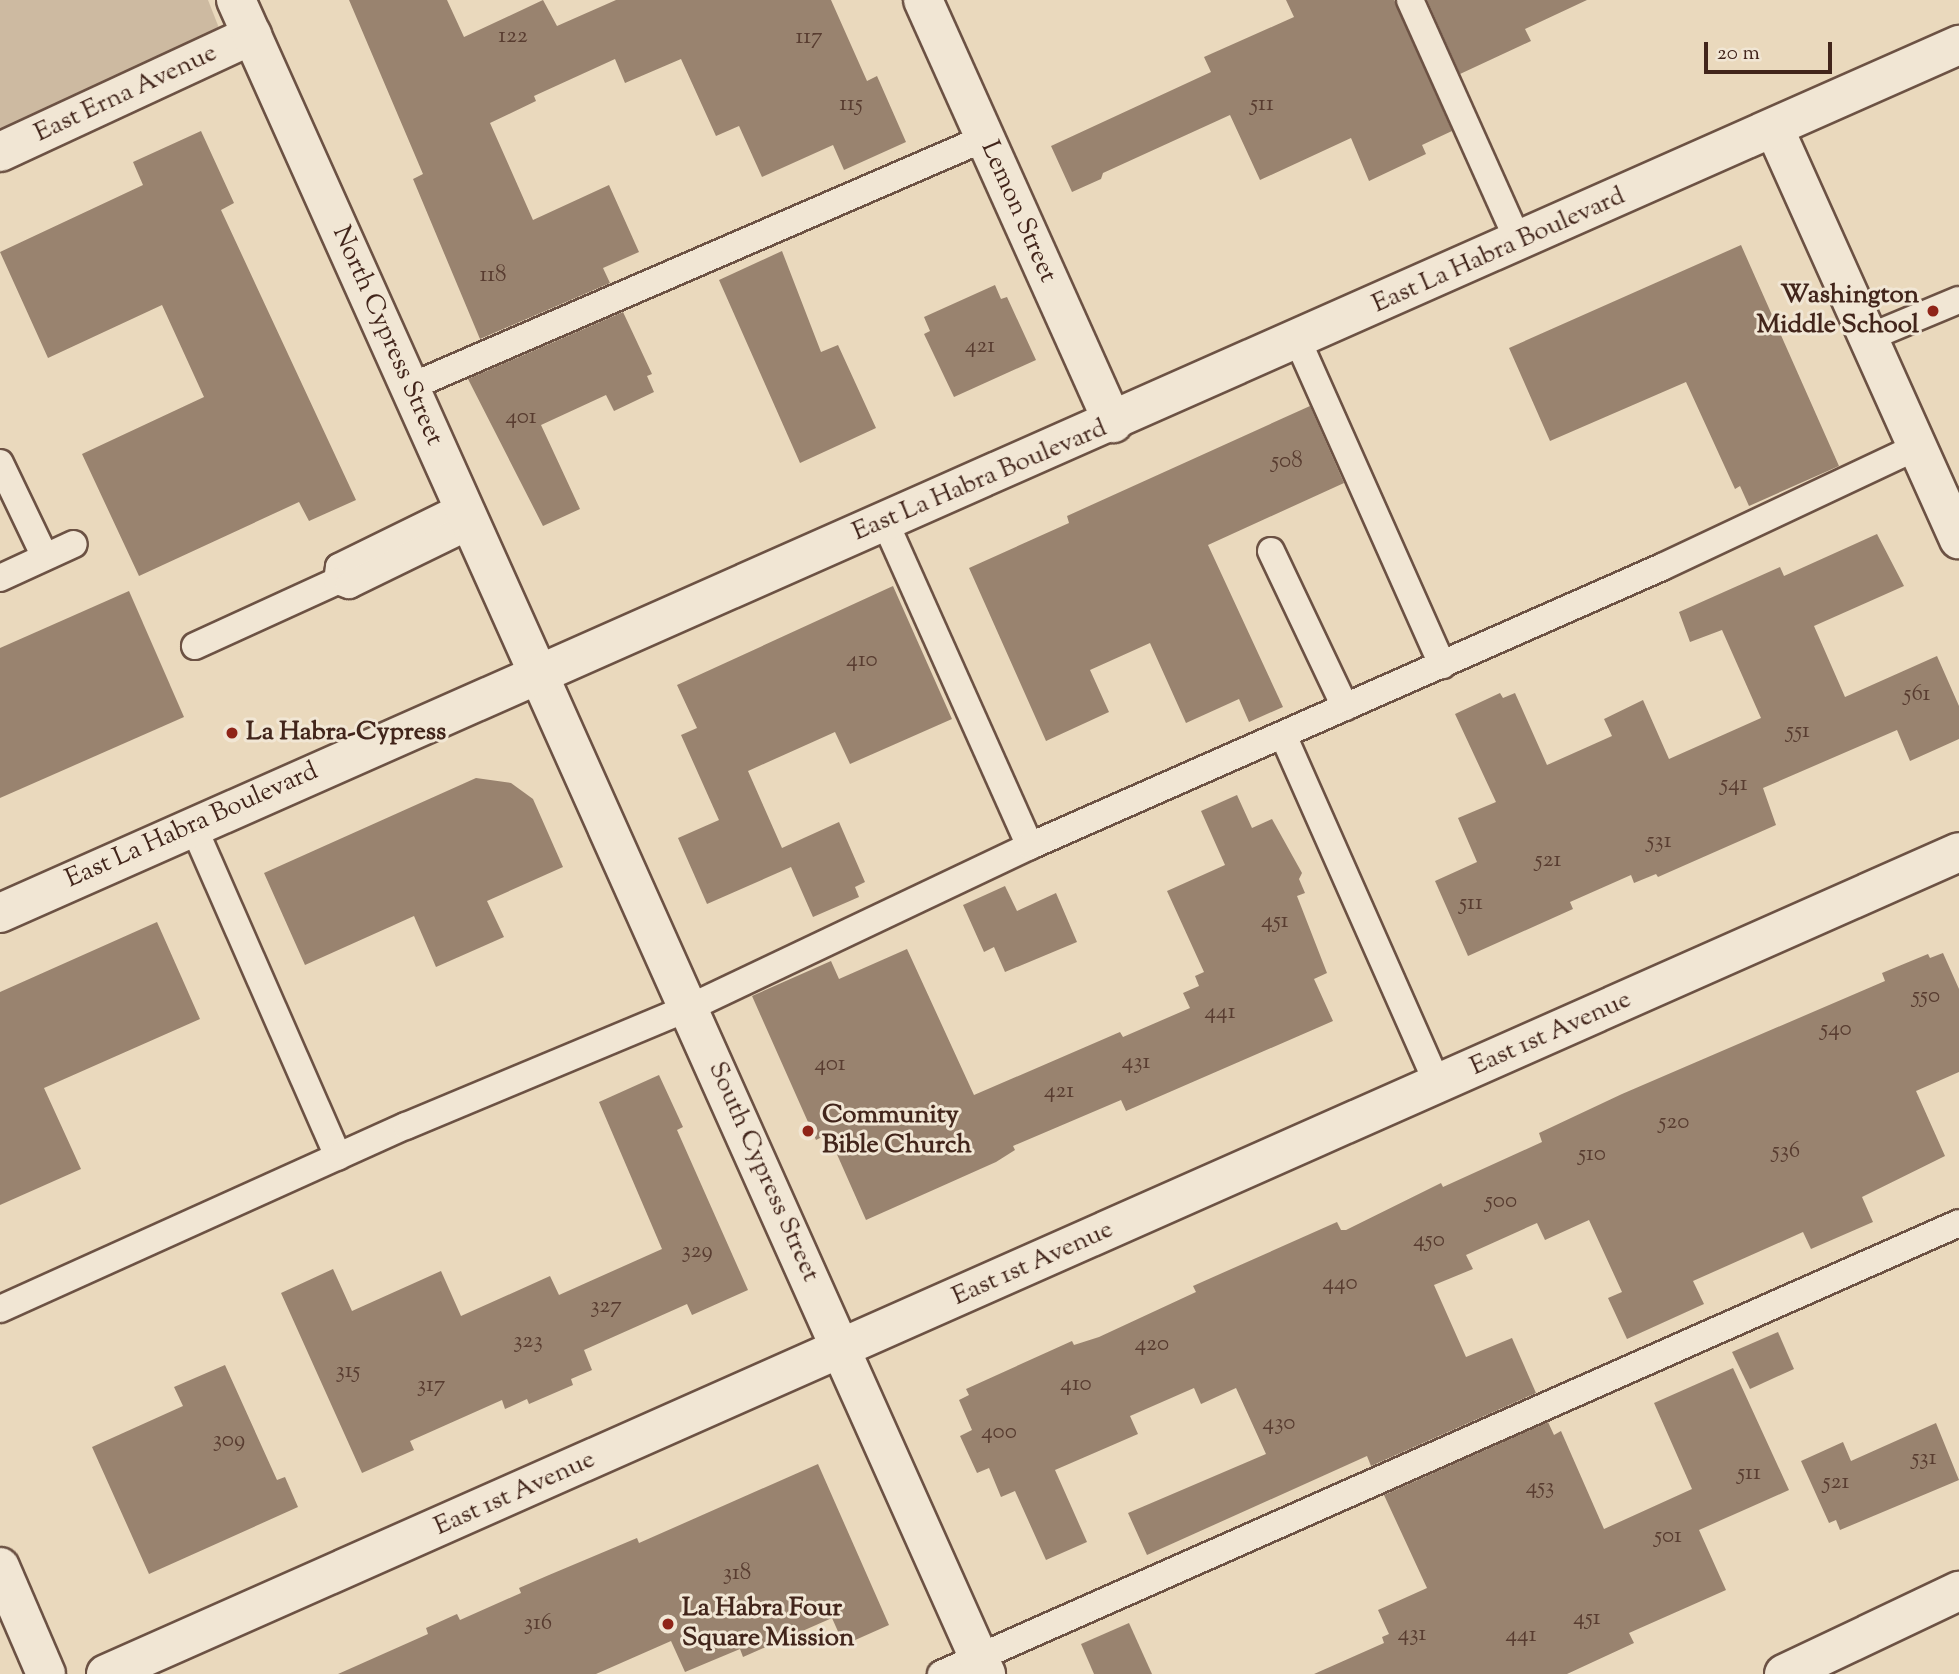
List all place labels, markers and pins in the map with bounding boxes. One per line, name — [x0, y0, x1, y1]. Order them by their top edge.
place label: Washington Middle School — [1756, 280, 1919, 342]
marker: Washington Middle School — [1925, 303, 1941, 319]
place label: La Habra-Cypress — [246, 717, 446, 749]
marker: La Habra-Cypress — [224, 725, 240, 741]
place label: Community Bible Church — [822, 1100, 972, 1162]
marker: Community Bible Church — [800, 1123, 816, 1139]
place label: La Habra Four Square Mission — [682, 1593, 854, 1654]
marker: La Habra Four Square Mission — [660, 1616, 676, 1632]

